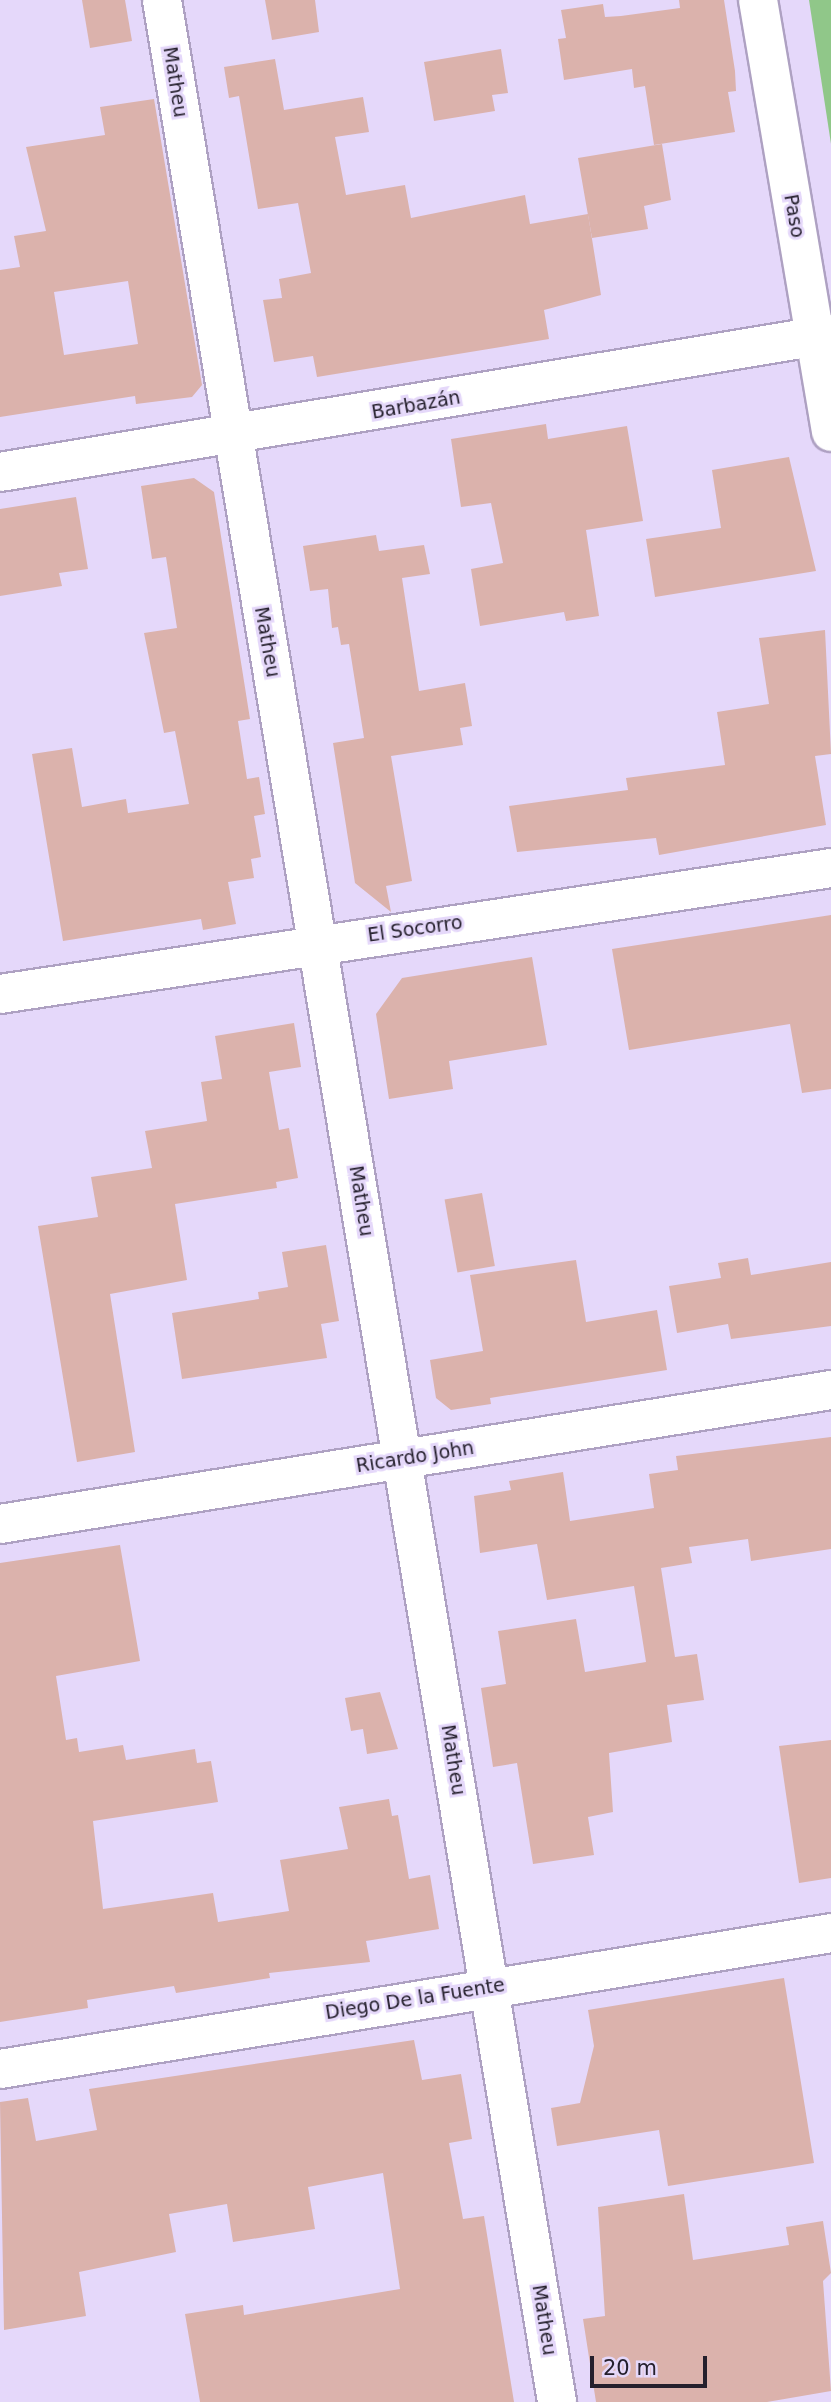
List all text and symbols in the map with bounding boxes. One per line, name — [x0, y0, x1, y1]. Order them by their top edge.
street label: Matheu — [158, 45, 192, 119]
street label: Paso — [779, 192, 809, 240]
street label: Barbazán — [370, 386, 462, 424]
street label: Matheu — [250, 605, 284, 679]
street label: El Socorro — [366, 911, 464, 947]
street label: Matheu — [344, 1164, 378, 1238]
street label: Ricardo John — [354, 1436, 476, 1478]
street label: Matheu — [436, 1723, 470, 1797]
street label: Diego De la Fuente — [324, 1974, 506, 2024]
street label: Matheu — [527, 2283, 561, 2357]
scale bar — [593, 2342, 710, 2386]
text: 20 m — [603, 2356, 657, 2380]

